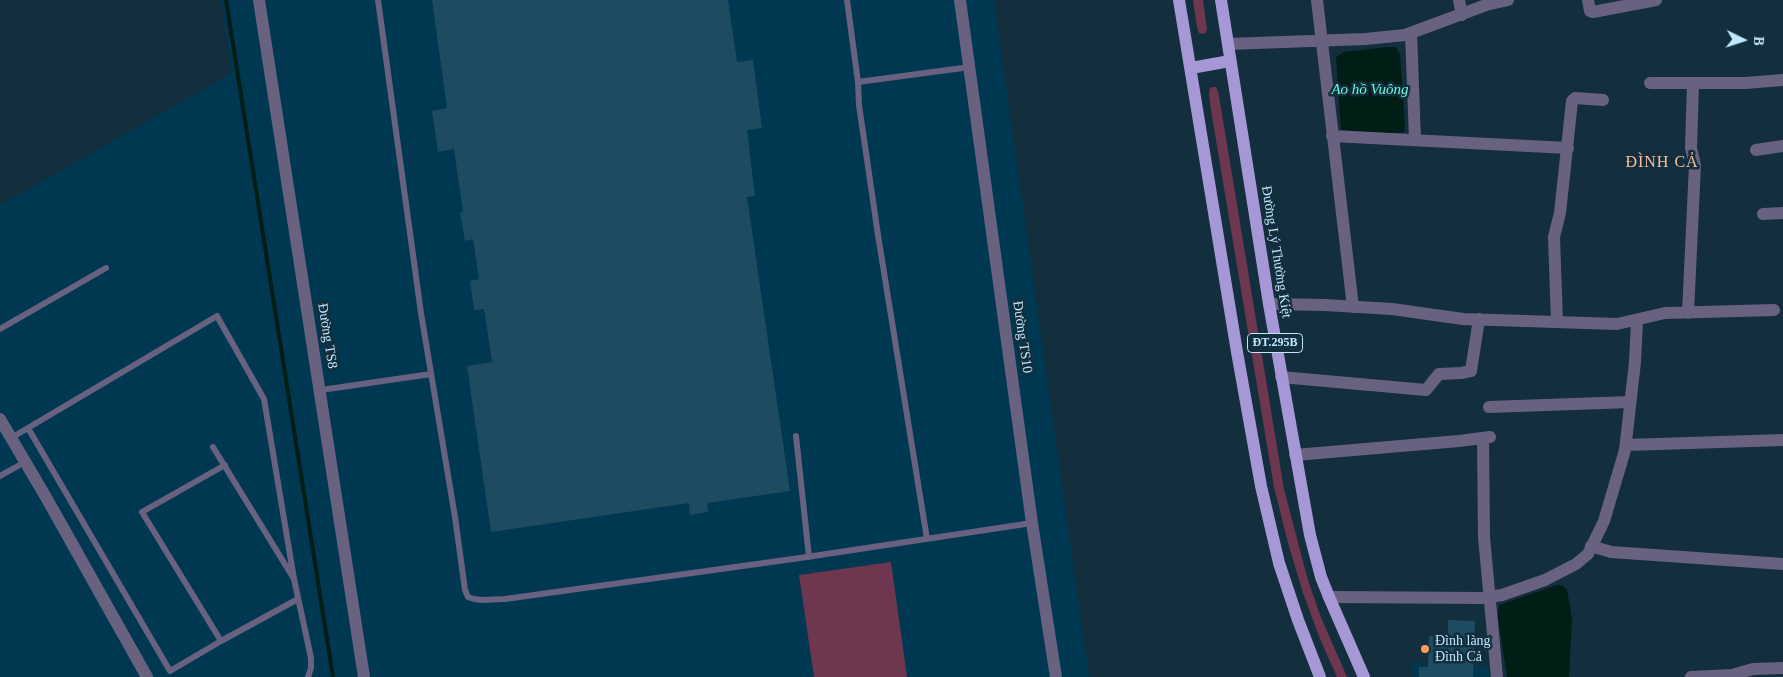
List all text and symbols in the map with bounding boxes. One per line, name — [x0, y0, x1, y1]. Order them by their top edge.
north arrow — [1718, 15, 1768, 65]
text: B — [1751, 36, 1766, 46]
water label: Ao hồ Vuông — [1331, 81, 1409, 99]
district label: ĐÌNH CẢ — [1625, 153, 1699, 173]
street label: Đường Lý Thường Kiệt — [1257, 185, 1295, 319]
street label: Đường TS10 — [1009, 300, 1035, 374]
street label: Đường TS8 — [314, 302, 340, 370]
road number: ĐT.295B — [1248, 333, 1302, 352]
place label: Đình làng Đình Cả — [1435, 633, 1491, 666]
marker: Đình làng Đình Cả — [1419, 643, 1431, 655]

